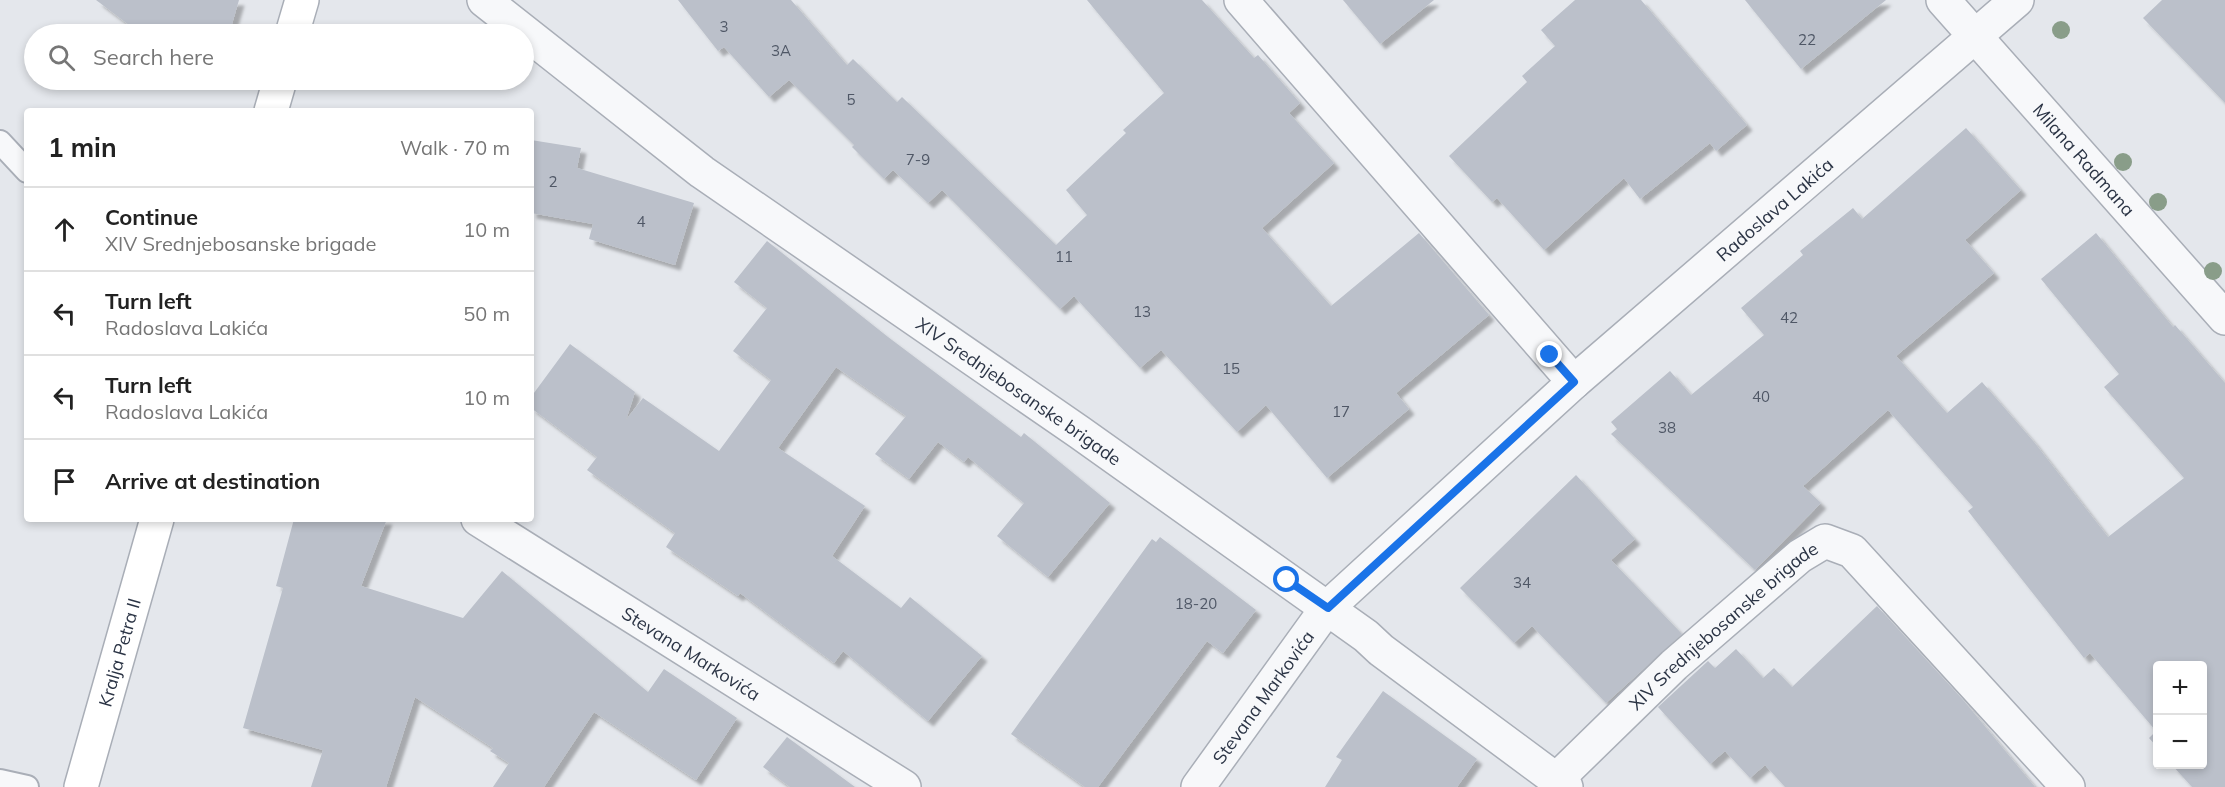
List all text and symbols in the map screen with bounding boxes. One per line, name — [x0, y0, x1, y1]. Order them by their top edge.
house number: 3 — [719, 17, 729, 36]
search box — [24, 24, 534, 90]
house number: 22 — [1798, 30, 1816, 49]
icon: search — [45, 41, 78, 74]
house number: 3A — [771, 41, 791, 60]
text: Search here — [93, 43, 214, 71]
house number: 5 — [846, 90, 856, 109]
street label: Milana Radmana — [2028, 98, 2140, 220]
text: 1 min — [48, 131, 117, 164]
text: Walk · 70 m — [400, 135, 510, 160]
house number: 7-9 — [906, 150, 930, 169]
street label: Radoslava Lakića — [1711, 152, 1838, 266]
house number: 2 — [548, 172, 558, 191]
text: Continue — [105, 203, 198, 231]
house number: 4 — [636, 212, 646, 231]
icon: ahead — [48, 213, 81, 246]
text: 10 m — [463, 217, 510, 242]
text: XIV Srednjebosanske brigade — [105, 231, 376, 256]
house number: 11 — [1055, 247, 1073, 266]
text: Turn left — [105, 287, 192, 315]
icon: left — [48, 297, 81, 330]
text: 50 m — [463, 301, 510, 326]
house number: 13 — [1133, 302, 1151, 321]
house number: 42 — [1780, 308, 1798, 327]
street label: XIV Srednjebosanske brigade — [912, 312, 1126, 470]
text: Radoslava Lakića — [105, 315, 268, 340]
route end — [1536, 341, 1562, 367]
house number: 15 — [1222, 359, 1240, 378]
text: Turn left — [105, 371, 192, 399]
icon: left — [48, 381, 81, 414]
text: 10 m — [463, 385, 510, 410]
house number: 40 — [1752, 387, 1770, 406]
text: Radoslava Lakića — [105, 399, 268, 424]
house number: 17 — [1332, 402, 1350, 421]
house number: 38 — [1658, 418, 1676, 437]
icon: arrive — [48, 465, 81, 498]
text: Arrive at destination — [105, 467, 320, 495]
street label: XIV Srednjebosanske brigade — [1624, 536, 1822, 714]
route start — [1273, 566, 1299, 592]
house number: 34 — [1513, 573, 1531, 592]
house number: 18-20 — [1175, 594, 1217, 613]
street label: Kralja Petra II — [93, 596, 145, 709]
street label: Stevana Markovića — [618, 601, 765, 705]
street label: Stevana Markovića — [1207, 626, 1319, 768]
map controls — [2153, 661, 2207, 769]
button: + — [2153, 661, 2207, 715]
button: − — [2153, 715, 2207, 769]

